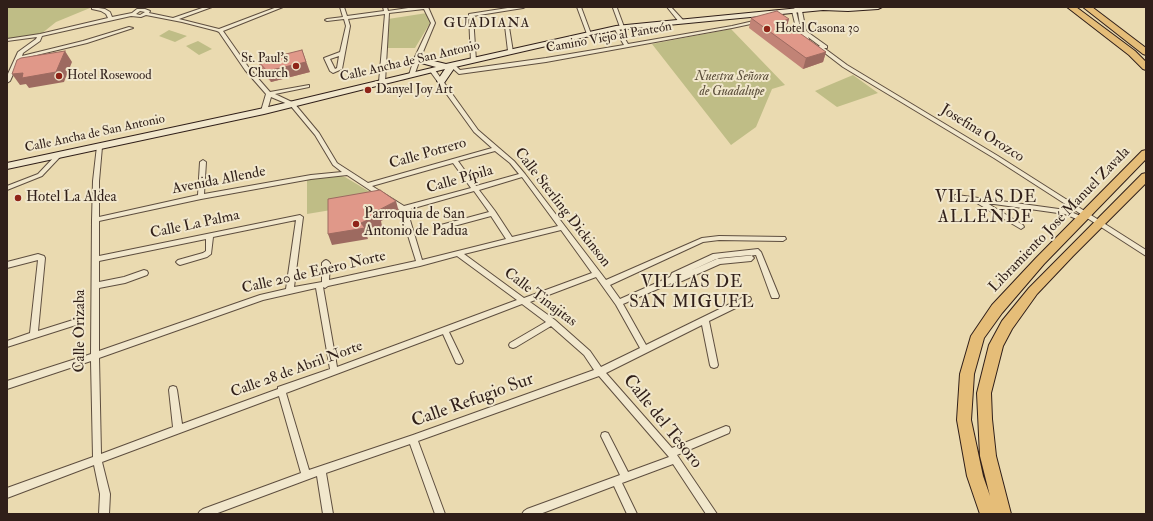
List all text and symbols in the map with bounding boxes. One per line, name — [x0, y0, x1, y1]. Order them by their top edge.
district label: GUADIANA — [444, 16, 530, 32]
street label: Camino Viejo al Panteón — [545, 19, 673, 57]
place label: Hotel Casona 30 — [775, 21, 859, 37]
marker: Hotel Casona 30 — [762, 24, 772, 34]
street label: Calle Ancha de San Antonio — [339, 38, 481, 86]
place label: St. Paul's Church — [241, 51, 288, 82]
marker: St. Paul's Church — [291, 61, 301, 71]
place label: Hotel Rosewood — [67, 68, 152, 84]
park label: Nuestra Señora de Guadalupe — [695, 69, 769, 100]
marker: Hotel Rosewood — [54, 71, 64, 81]
place label: Danyel Joy Art — [376, 82, 453, 98]
marker: Danyel Joy Art — [363, 85, 373, 95]
street label: Josefina Orozco — [937, 101, 1027, 167]
street label: Calle Ancha de San Antonio — [23, 112, 167, 156]
street label: Calle Potrero — [387, 134, 469, 174]
street label: Libramiento José Manuel Zavala — [986, 144, 1134, 296]
street label: Calle Sterling Dickinson — [510, 145, 614, 271]
street label: Calle Pípila — [425, 162, 495, 198]
street label: Avenida Allende — [171, 163, 267, 199]
district label: VILLAS DE ALLENDE — [935, 188, 1037, 228]
place label: Hotel La Aldea — [26, 189, 117, 207]
marker: Hotel La Aldea — [13, 193, 23, 203]
place label: Parroquia de San Antonio de Padua — [364, 206, 468, 241]
street label: Calle La Palma — [149, 207, 241, 243]
marker: Parroquia de San Antonio de Padua — [351, 219, 361, 229]
street label: Calle 20 de Enero Norte — [240, 248, 388, 298]
street label: Calle Tinajitas — [500, 265, 580, 331]
district label: VILLAS DE SAN MIGUEL — [629, 273, 755, 313]
street label: Calle Orizaba — [72, 290, 90, 372]
street label: Calle 28 de Abril Norte — [229, 338, 365, 402]
street label: Calle Refugio Sur — [409, 369, 537, 433]
street label: Calle del Tesoro — [618, 371, 706, 473]

